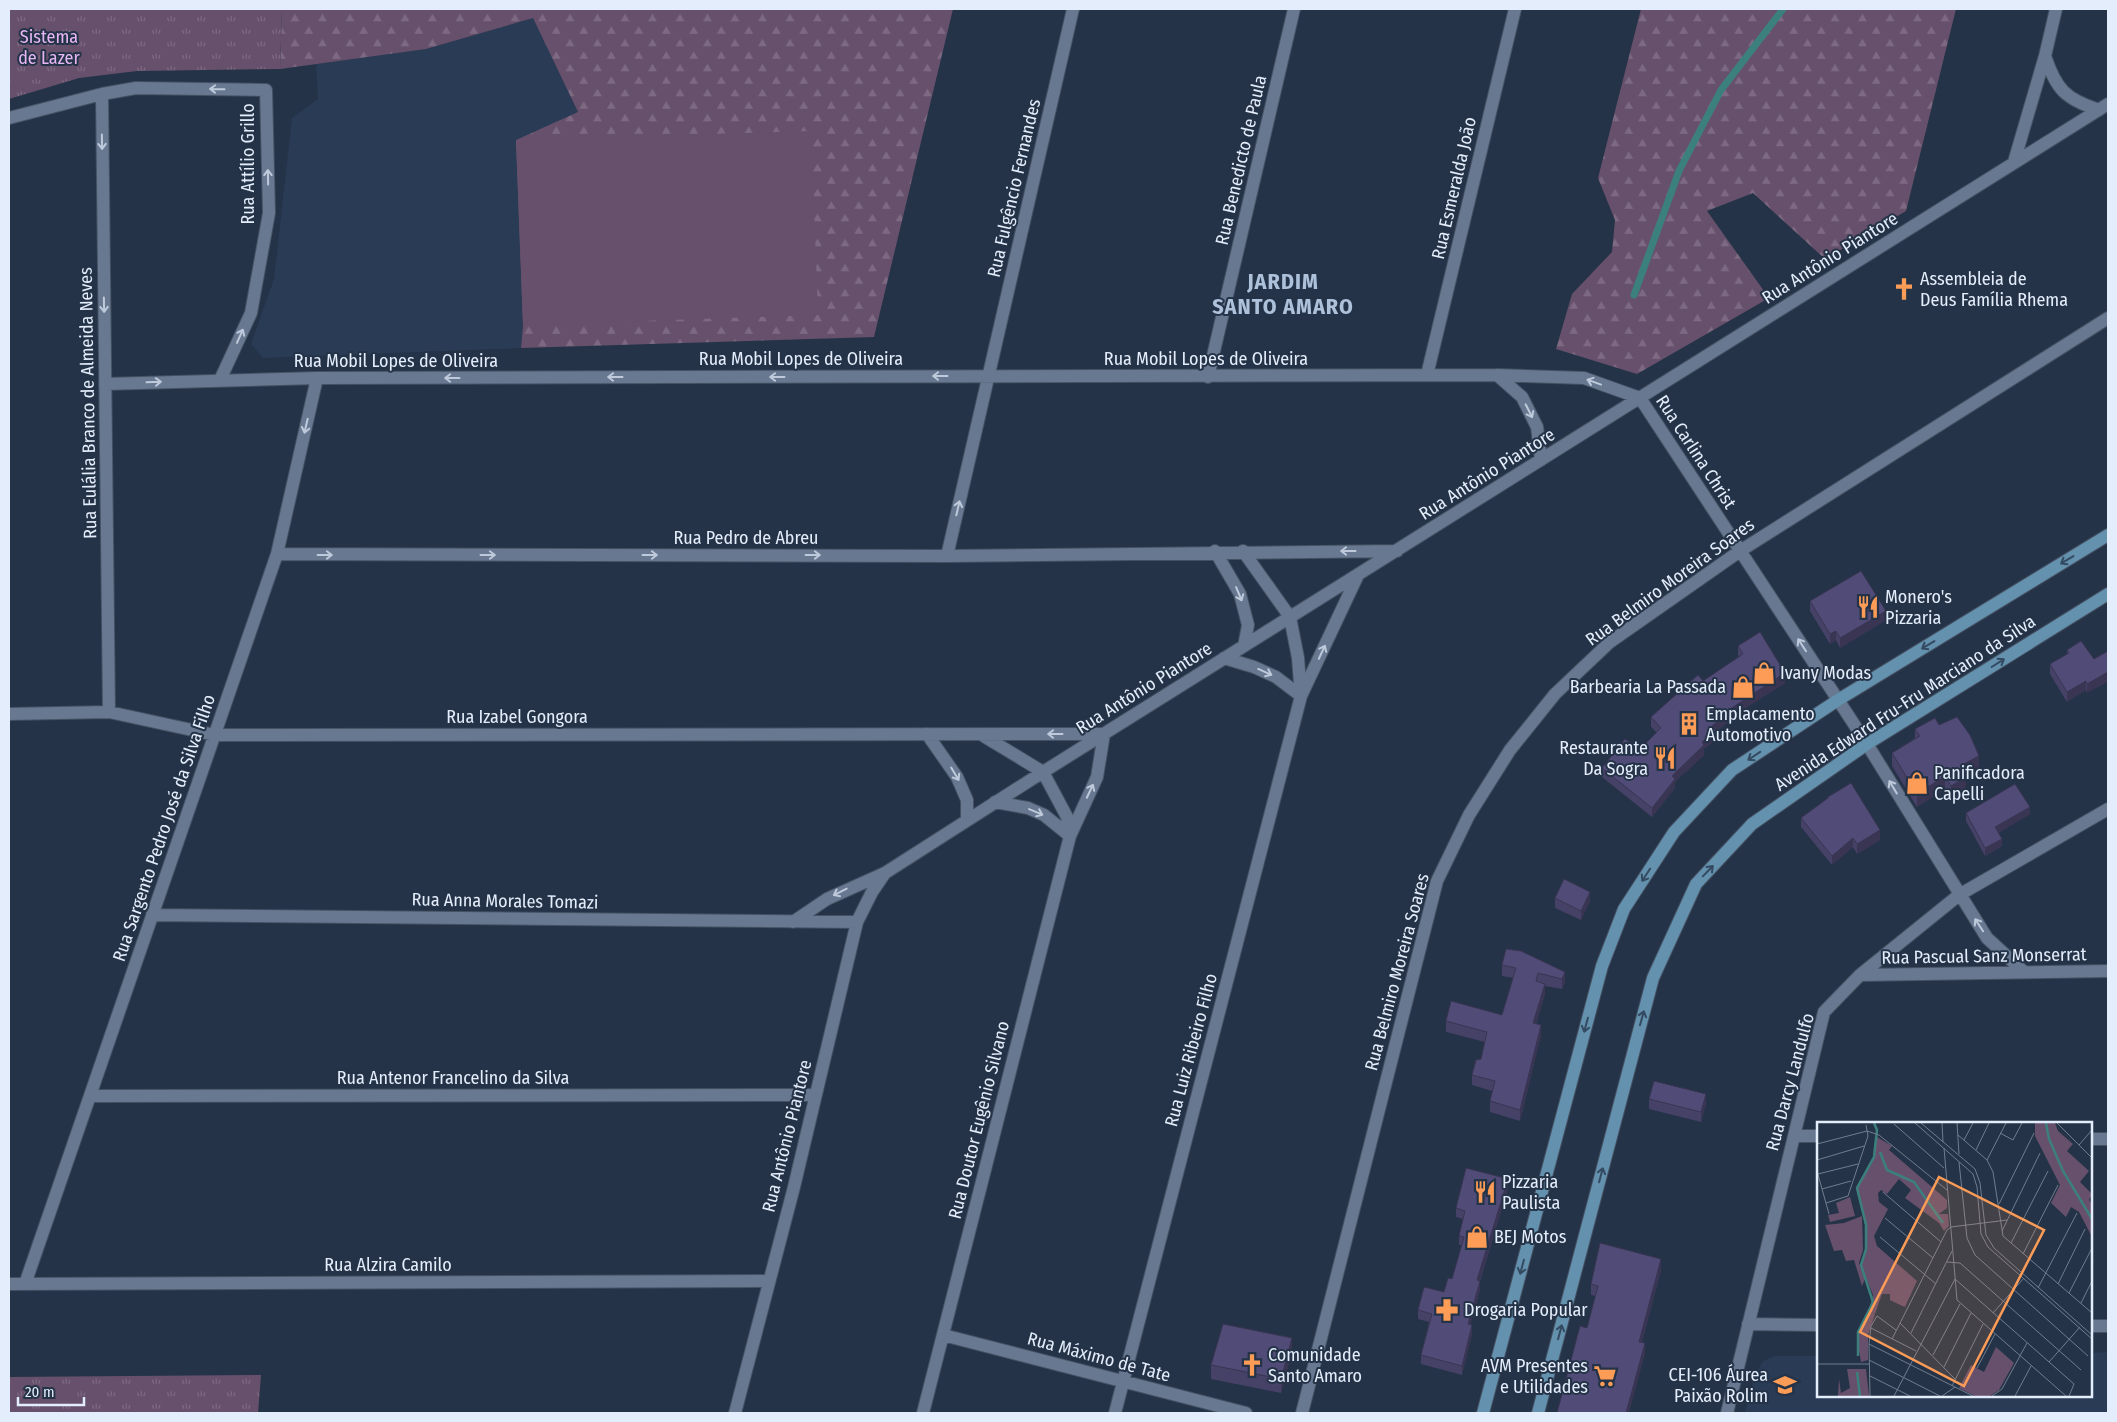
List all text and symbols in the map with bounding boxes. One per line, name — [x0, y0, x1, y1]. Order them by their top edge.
park label: Sistema de Lazer — [18, 26, 81, 69]
street label: Rua Benedicto de Paula — [1211, 73, 1271, 247]
one-way arrow — [210, 84, 226, 94]
street label: Rua Fulgêncio Fernandes — [983, 96, 1045, 279]
street label: Rua Attílio Grillo — [237, 103, 259, 225]
street label: Rua Esmeralda João — [1427, 115, 1481, 261]
one-way arrow — [97, 134, 107, 150]
one-way arrow — [263, 169, 273, 186]
street label: Rua Antônio Piantore — [1758, 207, 1902, 309]
street label: Rua Eulália Branco de Almeida Neves — [75, 267, 101, 539]
district label: JARDIM SANTO AMARO — [1212, 268, 1354, 320]
place label: Assembleia de Deus Família Rhema — [1920, 268, 2068, 311]
church icon: Assembleia de Deus Família Rhema — [1891, 276, 1917, 302]
one-way arrow — [99, 296, 109, 313]
one-way arrow — [236, 329, 246, 344]
street label: Rua Mobil Lopes de Oliveira — [699, 348, 903, 370]
street label: Rua Mobil Lopes de Oliveira — [1104, 348, 1308, 370]
street label: Rua Mobil Lopes de Oliveira — [294, 350, 498, 372]
one-way arrow — [932, 371, 948, 381]
one-way arrow — [607, 372, 623, 382]
one-way arrow — [769, 372, 785, 381]
one-way arrow — [444, 373, 460, 383]
one-way arrow — [1587, 377, 1602, 386]
one-way arrow — [146, 378, 162, 387]
street label: Rua Carlina Christ — [1651, 391, 1741, 513]
one-way arrow — [1525, 403, 1534, 418]
one-way arrow — [301, 417, 311, 433]
street label: Rua Antônio Piantore — [1415, 423, 1559, 525]
one-way arrow — [954, 501, 963, 517]
street label: Rua Belmiro Moreira Soares — [1581, 513, 1759, 651]
street label: Rua Pedro de Abreu — [673, 527, 819, 549]
one-way arrow — [1340, 546, 1356, 556]
one-way arrow — [317, 550, 333, 560]
one-way arrow — [480, 550, 496, 560]
one-way arrow — [642, 550, 658, 560]
one-way arrow — [805, 551, 821, 560]
one-way arrow — [2060, 556, 2074, 566]
one-way arrow — [1234, 586, 1244, 601]
place label: Monero's Pizzaria — [1885, 586, 1952, 629]
restaurant icon: Monero's Pizzaria — [1855, 594, 1881, 620]
street label: Avenida Edward Fru-Fru Marciano da Silva — [1770, 610, 2040, 796]
street label: Rua Antônio Piantore — [1072, 637, 1216, 739]
one-way arrow — [1797, 638, 1807, 652]
one-way arrow — [1922, 641, 1936, 651]
one-way arrow — [1317, 645, 1327, 660]
one-way arrow — [1990, 657, 2004, 667]
shop icon: Ivany Modas — [1751, 660, 1777, 686]
place label: Ivany Modas — [1780, 662, 1872, 684]
one-way arrow — [1257, 668, 1272, 678]
shop icon: Barbearia La Passada — [1730, 674, 1756, 700]
place label: Barbearia La Passada — [1570, 676, 1726, 698]
street label: Rua Sargento Pedro José da Silva Filho — [108, 692, 220, 964]
place label: Emplacamento Automotivo — [1706, 703, 1815, 746]
street label: Rua Izabel Gongora — [446, 706, 588, 728]
building icon: Emplacamento Automotivo — [1676, 711, 1702, 737]
one-way arrow — [1047, 729, 1064, 739]
place label: Restaurante Da Sogra — [1559, 737, 1648, 780]
restaurant icon: Restaurante Da Sogra — [1652, 745, 1678, 771]
one-way arrow — [1747, 751, 1761, 761]
place label: Panificadora Capelli — [1934, 762, 2025, 805]
one-way arrow — [950, 767, 960, 781]
shop icon: Panificadora Capelli — [1904, 770, 1930, 796]
one-way arrow — [1888, 780, 1898, 794]
one-way arrow — [1086, 784, 1096, 799]
one-way arrow — [1028, 807, 1043, 817]
one-way arrow — [1702, 865, 1714, 877]
one-way arrow — [1640, 868, 1650, 882]
street label: Rua Belmiro Moreira Soares — [1360, 871, 1434, 1073]
street label: Rua Anna Morales Tomazi — [411, 888, 599, 914]
one-way arrow — [833, 888, 848, 897]
one-way arrow — [1973, 918, 1983, 932]
street label: Rua Pascual Sanz Monserrat — [1881, 943, 2087, 969]
street label: Rua Luiz Ribeiro Filho — [1160, 971, 1222, 1129]
one-way arrow — [1638, 1010, 1647, 1026]
street label: Rua Darcy Landulfo — [1761, 1011, 1819, 1153]
one-way arrow — [1581, 1017, 1591, 1033]
street label: Rua Doutor Eugênio Silvano — [944, 1019, 1014, 1221]
street label: Rua Antônio Piantore — [757, 1058, 817, 1214]
street label: Rua Antenor Francelino da Silva — [337, 1067, 569, 1089]
inset map — [1817, 1122, 2092, 1397]
one-way arrow — [1596, 1167, 1606, 1183]
place label: Pizzaria Paulista — [1502, 1171, 1560, 1214]
restaurant icon: Pizzaria Paulista — [1472, 1179, 1498, 1205]
shop icon: BEJ Motos — [1464, 1224, 1490, 1250]
place label: BEJ Motos — [1494, 1226, 1567, 1248]
street label: Rua Alzira Camilo — [324, 1254, 452, 1276]
one-way arrow — [1517, 1258, 1526, 1274]
pharmacy icon: Drogaria Popular — [1434, 1297, 1460, 1323]
place label: Drogaria Popular — [1464, 1299, 1588, 1321]
one-way arrow — [1555, 1325, 1565, 1341]
street label: Rua Máximo de Tate — [1025, 1327, 1173, 1387]
place label: Comunidade Santo Amaro — [1268, 1344, 1362, 1387]
church icon: Comunidade Santo Amaro — [1239, 1352, 1265, 1378]
place label: AVM Presentes e Utilidades — [1481, 1355, 1588, 1398]
supermarket icon: AVM Presentes e Utilidades — [1592, 1363, 1618, 1389]
place label: CEI-106 Áurea Paixão Rolim — [1669, 1363, 1768, 1407]
school or university icon: CEI-106 Áurea Paixão Rolim — [1772, 1372, 1798, 1398]
scale bar — [18, 1374, 84, 1406]
text: 20 m — [25, 1383, 55, 1401]

